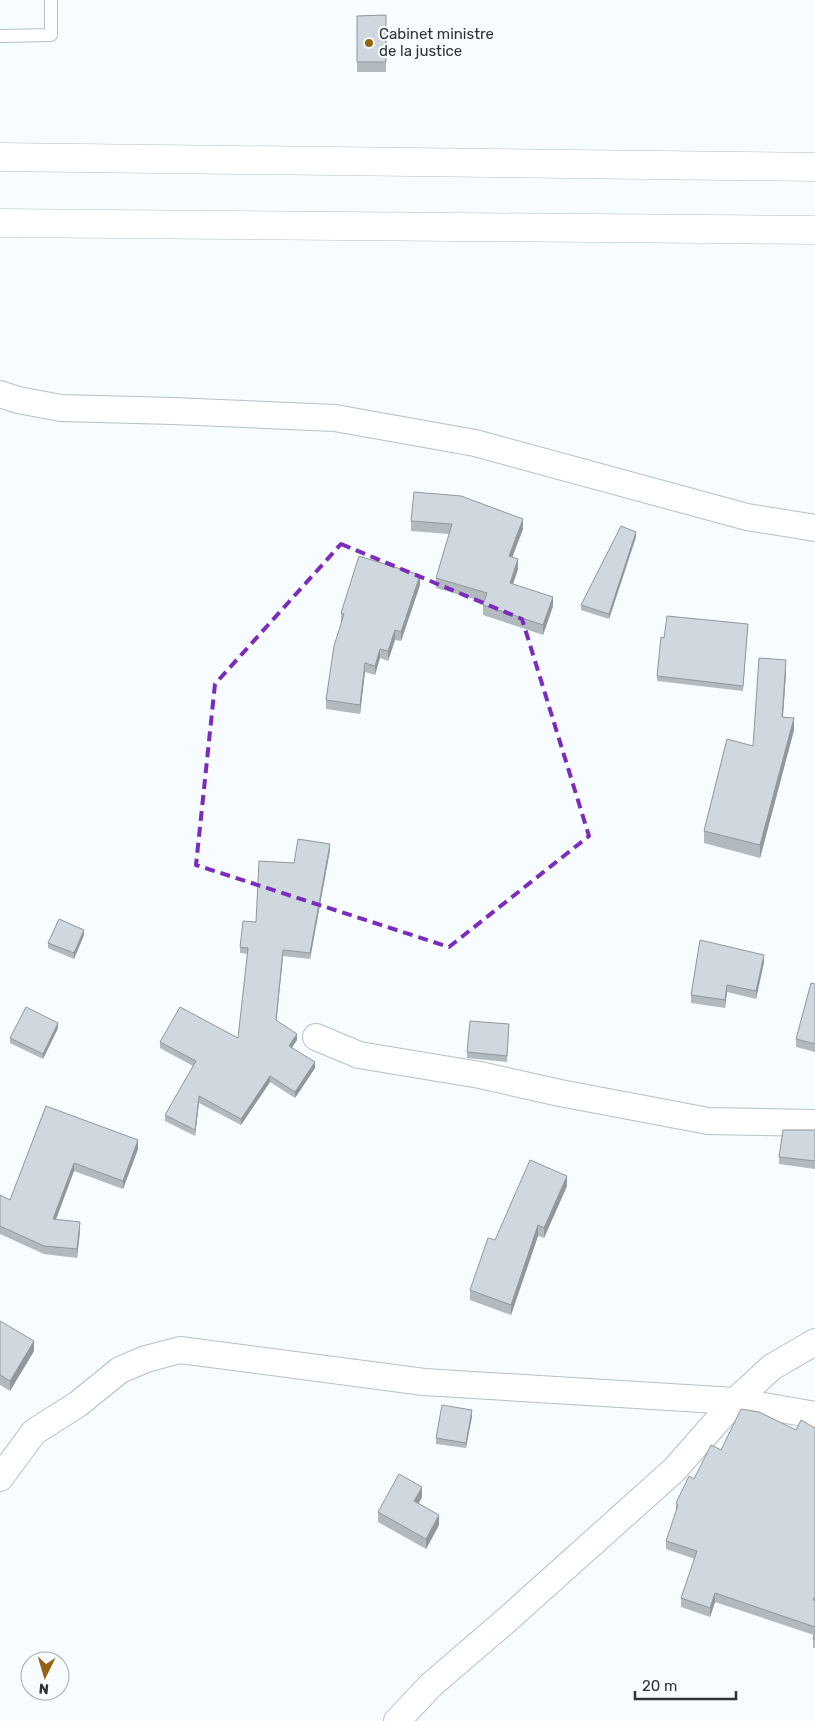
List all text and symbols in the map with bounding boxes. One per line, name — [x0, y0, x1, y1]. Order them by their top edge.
place label: Cabinet ministre de la justice — [379, 25, 494, 60]
marker: Cabinet ministre de la justice — [363, 37, 375, 49]
north arrow — [20, 1651, 70, 1701]
scale bar — [635, 1668, 736, 1700]
text: 20 m — [642, 1677, 677, 1695]
text: N — [38, 1680, 50, 1697]

